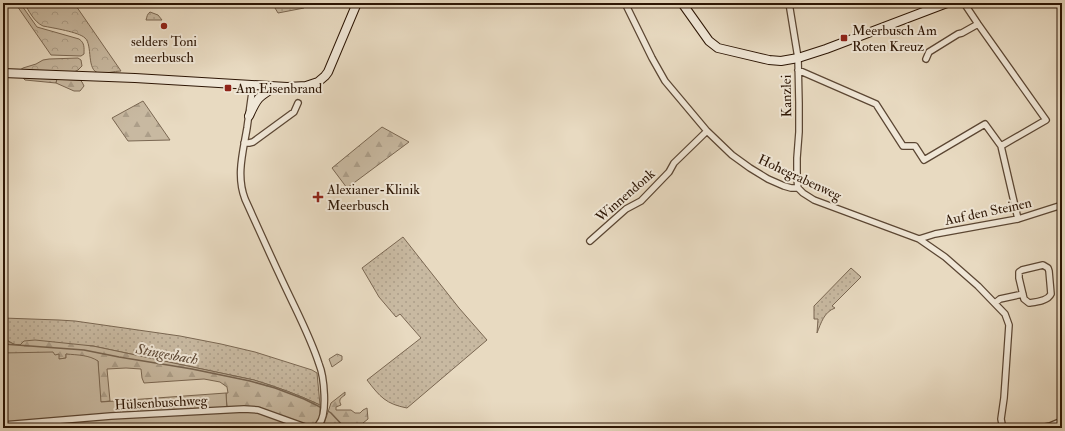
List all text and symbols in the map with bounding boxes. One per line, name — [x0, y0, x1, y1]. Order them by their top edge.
marker: selders Toni meerbusch — [159, 21, 169, 31]
place label: Meerbusch Am Roten Kreuz — [852, 22, 937, 55]
place label: selders Toni meerbusch — [131, 33, 197, 66]
marker: Meerbusch Am Roten Kreuz — [839, 33, 849, 43]
street label: Kanzlei — [778, 74, 795, 117]
place label: Am Eisenbrand — [235, 80, 322, 97]
marker: Am Eisenbrand — [223, 83, 233, 93]
street label: Hohegrabenweg — [755, 151, 845, 205]
street label: Winnendonk — [591, 165, 659, 226]
place label: Alexianer-Klinik Meerbusch — [326, 181, 420, 214]
marker: Alexianer-Klinik Meerbusch — [312, 191, 324, 203]
street label: Auf den Steinen — [942, 194, 1033, 229]
water label: Stingesbach — [133, 340, 200, 369]
street label: Hülsenbuschweg — [114, 392, 209, 413]

